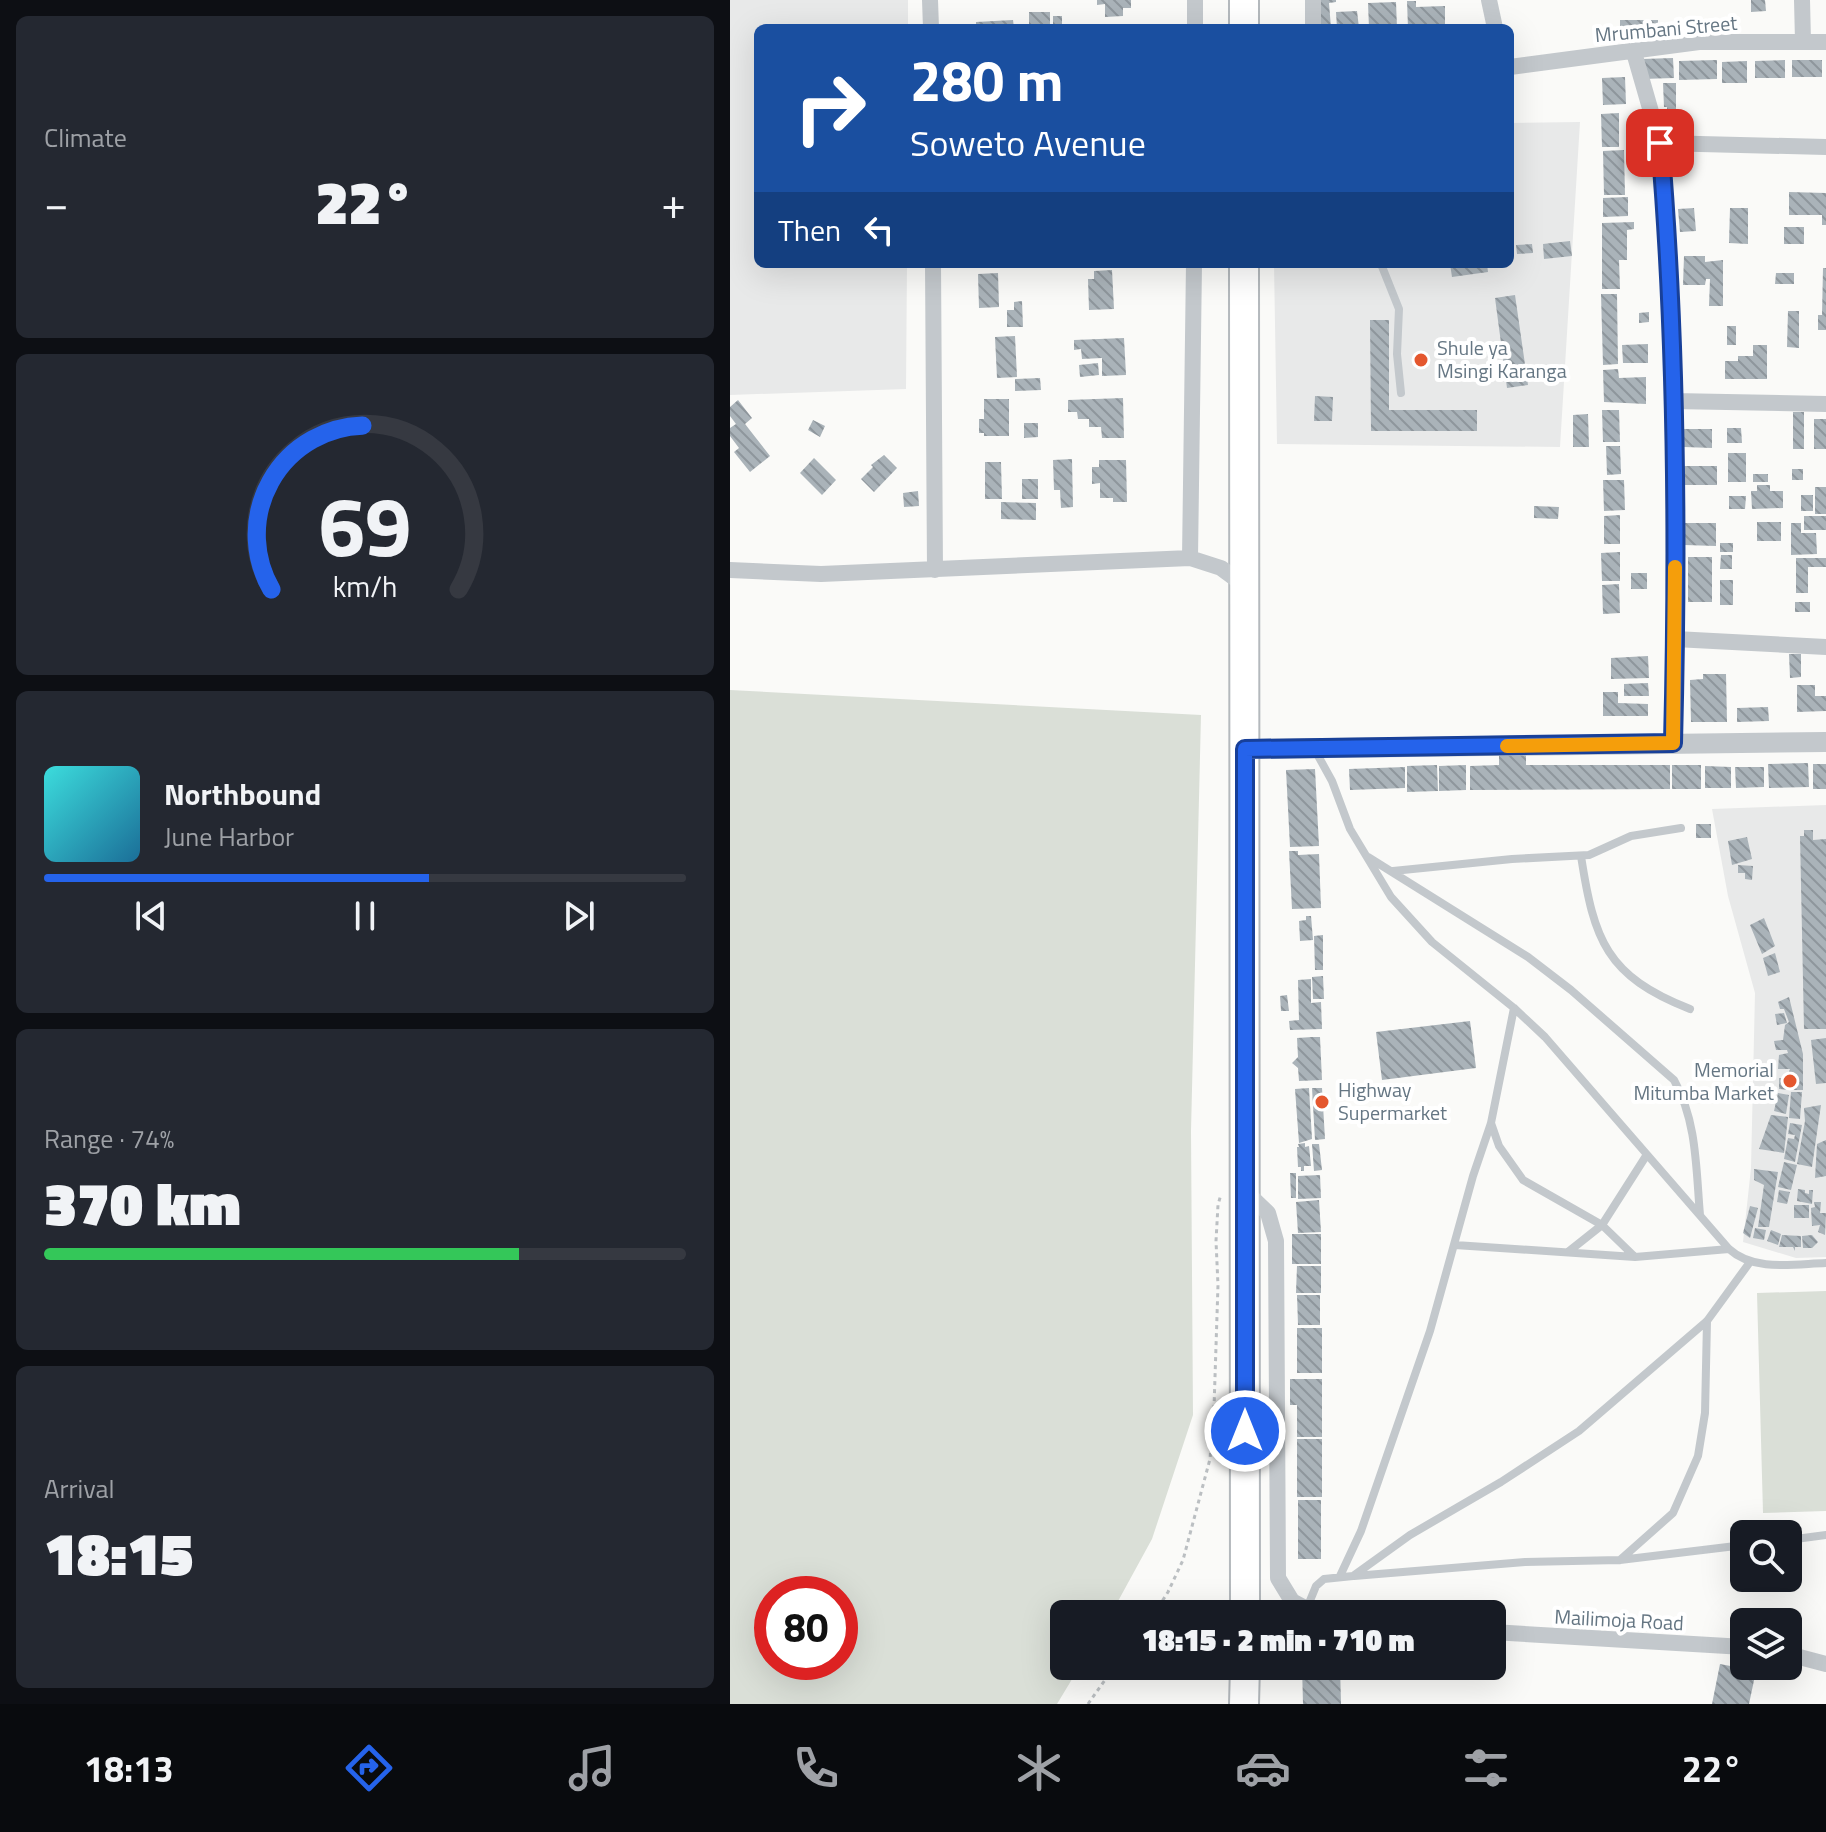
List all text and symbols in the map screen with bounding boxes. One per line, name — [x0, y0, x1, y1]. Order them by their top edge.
street label: Mrumbani Street — [1594, 7, 1738, 50]
text: 280 m — [910, 38, 1063, 123]
icon: right — [778, 56, 882, 160]
pin — [1626, 109, 1694, 177]
text: Soweto Avenue — [910, 115, 1146, 170]
text: Climate — [44, 118, 127, 157]
icon: arrive — [1638, 121, 1682, 165]
text: 22° — [316, 156, 415, 247]
text: − — [44, 169, 69, 236]
text: + — [661, 169, 686, 236]
text: Then — [778, 207, 841, 253]
icon: left — [857, 208, 901, 252]
place label: Shule ya Msingi Karanga — [1437, 332, 1567, 386]
marker: Shule ya Msingi Karanga — [1412, 351, 1430, 369]
text: 69 — [318, 462, 412, 588]
text: km/h — [333, 566, 397, 609]
text: Northbound — [164, 771, 321, 817]
text: June Harbor — [164, 817, 294, 856]
icon: previous — [129, 894, 173, 938]
icon: pause — [343, 894, 387, 938]
icon: next — [557, 894, 601, 938]
place label: Memorial Mitumba Market — [1633, 1054, 1774, 1108]
marker: Memorial Mitumba Market — [1781, 1072, 1799, 1090]
place label: Highway Supermarket — [1338, 1074, 1447, 1128]
marker: Highway Supermarket — [1313, 1093, 1331, 1111]
text: Range · 74% — [44, 1119, 174, 1158]
text: 370 km — [44, 1157, 241, 1248]
position arrow — [1203, 1389, 1287, 1473]
text: Arrival — [44, 1469, 115, 1508]
text: 18:15 — [44, 1507, 193, 1598]
map controls — [1730, 1520, 1802, 1680]
button: search — [1730, 1520, 1802, 1592]
speed limit sign: 80 — [754, 1576, 858, 1680]
street label: Mailimoja Road — [1554, 1601, 1685, 1638]
button: layers — [1730, 1608, 1802, 1680]
text: 18:15 · 2 min · 710 m — [1142, 1617, 1414, 1663]
icon: directions — [341, 1740, 397, 1796]
icon: music — [564, 1740, 620, 1796]
icon: phone — [788, 1740, 844, 1796]
icon: climate — [1011, 1740, 1067, 1796]
icon: car — [1235, 1740, 1291, 1796]
icon: filters — [1458, 1740, 1514, 1796]
text: 18:13 — [84, 1741, 174, 1796]
text: 22° — [1682, 1741, 1742, 1796]

